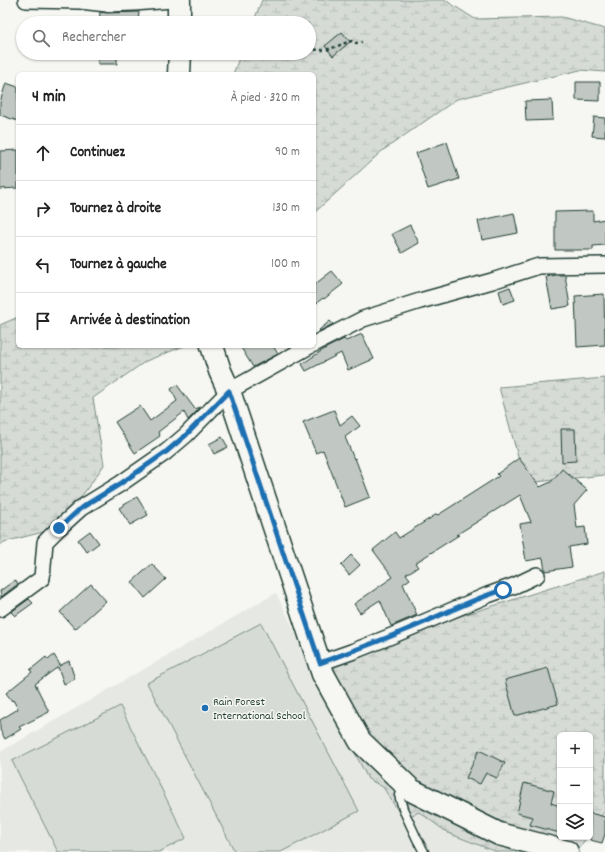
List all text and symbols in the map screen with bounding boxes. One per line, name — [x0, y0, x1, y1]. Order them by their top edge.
search box — [16, 16, 316, 60]
icon: search — [30, 27, 52, 49]
text: Rechercher — [62, 27, 126, 49]
text: 4 min — [32, 86, 66, 110]
text: À pied · 320 m — [231, 89, 300, 108]
icon: ahead — [32, 142, 54, 164]
text: Continuez — [70, 142, 125, 164]
text: 90 m — [275, 143, 300, 162]
icon: right — [32, 198, 54, 220]
text: Tournez à droite — [70, 198, 161, 220]
text: 130 m — [272, 199, 300, 218]
icon: left — [32, 254, 54, 276]
text: Tournez à gauche — [70, 254, 167, 276]
text: 100 m — [271, 255, 300, 274]
icon: arrive — [32, 310, 54, 332]
text: Arrivée à destination — [70, 310, 190, 332]
route end — [50, 519, 68, 537]
route start — [494, 581, 512, 599]
place label: Rain Forest International School — [213, 694, 306, 725]
marker: Rain Forest International School — [200, 703, 210, 713]
map controls — [557, 732, 593, 840]
button: + — [557, 732, 593, 768]
button: − — [557, 768, 593, 804]
button: layers — [557, 804, 593, 840]

